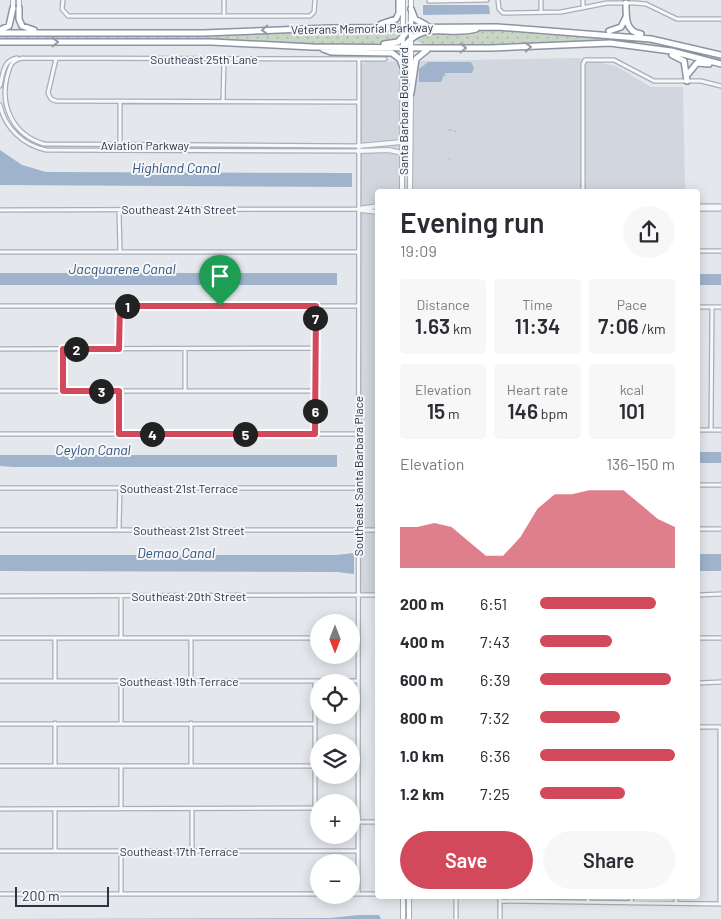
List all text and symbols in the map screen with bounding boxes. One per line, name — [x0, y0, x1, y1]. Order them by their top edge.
street label: Veterans Memorial Parkway — [291, 20, 434, 36]
one-way arrow — [261, 25, 269, 36]
one-way arrow — [52, 37, 60, 47]
one-way arrow — [524, 41, 532, 52]
one-way arrow — [459, 43, 467, 53]
street label: Santa Barbara Boulevard — [396, 47, 410, 175]
street label: Southeast 25th Lane — [150, 52, 258, 66]
street label: Aviation Parkway — [101, 138, 190, 152]
water label: Highland Canal — [132, 159, 220, 176]
street label: Southeast 24th Street — [122, 202, 236, 216]
text: Evening run — [400, 205, 545, 239]
button: share — [623, 206, 675, 258]
text: 19:09 — [400, 241, 437, 260]
pin — [199, 255, 241, 306]
water label: Jacquarene Canal — [68, 260, 176, 277]
icon: arrive — [206, 262, 234, 290]
pin: 1 — [114, 294, 140, 318]
text: Distance — [416, 296, 470, 313]
text: Time — [522, 296, 553, 313]
text: Pace — [617, 296, 647, 313]
text: 1 — [125, 298, 130, 315]
pin: 7 — [302, 306, 328, 330]
text: 7 — [312, 310, 319, 327]
text: 1.63 — [415, 313, 450, 338]
text: 11:34 — [515, 313, 560, 338]
text: 7:06 — [598, 313, 639, 338]
text: km — [450, 320, 472, 337]
text: /km — [639, 320, 666, 337]
pin: 2 — [64, 336, 88, 362]
text: 2 — [73, 341, 80, 358]
pin: 3 — [88, 378, 114, 404]
text: Elevation — [415, 381, 471, 398]
text: Heart rate — [507, 381, 568, 398]
text: kcal — [620, 381, 644, 398]
text: 3 — [98, 383, 105, 400]
street label: Southeast Santa Barbara Place — [351, 396, 365, 556]
pin: 6 — [302, 398, 328, 424]
text: 15 — [427, 398, 445, 423]
text: 146 — [507, 398, 538, 423]
text: 101 — [619, 398, 645, 423]
text: 6 — [312, 403, 319, 420]
text: m — [445, 405, 460, 422]
text: bpm — [538, 405, 568, 422]
pin: 4 — [140, 422, 164, 446]
pin: 5 — [232, 422, 258, 446]
text: 4 — [148, 426, 157, 443]
text: 5 — [242, 426, 249, 443]
water label: Ceylon Canal — [55, 441, 131, 458]
text: Elevation — [400, 454, 464, 473]
text: 136–150 m — [606, 454, 675, 473]
street label: Southeast 21st Terrace — [120, 481, 238, 495]
street label: Southeast 21st Street — [133, 523, 245, 537]
water label: Demao Canal — [137, 544, 215, 561]
street label: Southeast 20th Street — [132, 589, 246, 603]
text: 200 m — [400, 594, 444, 613]
text: 6:51 — [480, 594, 507, 613]
north arrow — [310, 614, 360, 664]
map controls — [310, 614, 360, 904]
text: 400 m — [400, 632, 444, 651]
text: 7:43 — [480, 632, 510, 651]
text: 600 m — [400, 670, 443, 689]
text: 6:39 — [480, 670, 510, 689]
street label: Southeast 19th Terrace — [119, 674, 239, 688]
button: locate — [310, 674, 360, 724]
text: 800 m — [400, 708, 443, 727]
text: 7:32 — [480, 708, 510, 727]
button: layers — [310, 734, 360, 784]
text: 1.0 km — [400, 746, 444, 765]
text: 6:36 — [480, 746, 510, 765]
text: 1.2 km — [400, 784, 444, 803]
text: 7:25 — [480, 784, 510, 803]
button: + — [310, 794, 360, 844]
button: Save — [400, 831, 533, 889]
button: Share — [543, 831, 675, 889]
street label: Southeast 17th Terrace — [120, 844, 238, 858]
button: − — [310, 854, 360, 904]
scale bar — [15, 884, 109, 907]
text: 200 m — [22, 887, 60, 904]

